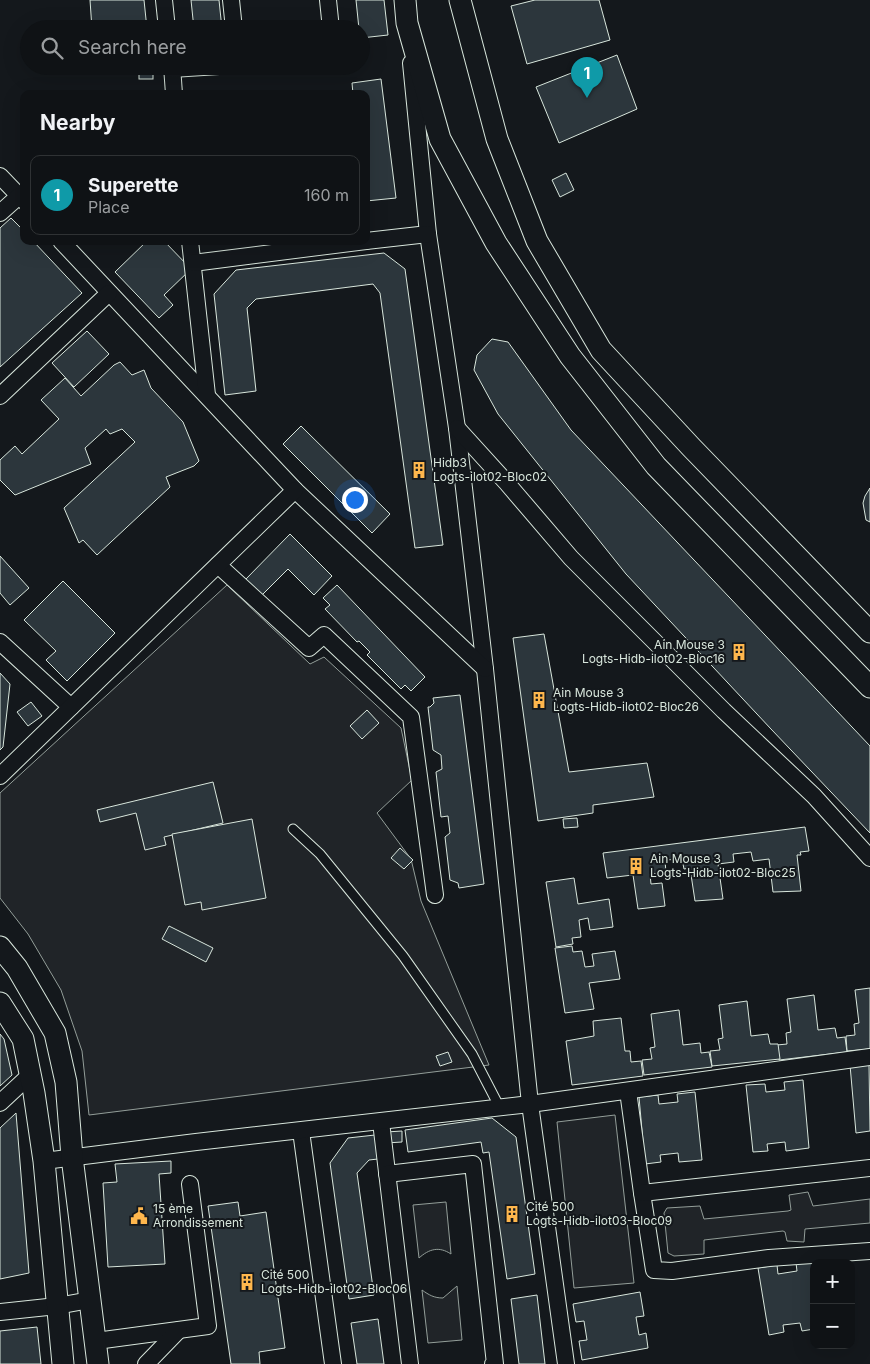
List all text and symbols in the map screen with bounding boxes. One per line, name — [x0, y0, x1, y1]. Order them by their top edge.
search box — [20, 20, 370, 75]
icon: search — [38, 34, 66, 62]
text: Search here — [78, 36, 187, 59]
pin: 1 — [571, 57, 603, 98]
text: Nearby — [40, 110, 115, 135]
text: Superette — [88, 174, 179, 197]
text: 1 — [54, 185, 60, 205]
text: 160 m — [304, 185, 349, 205]
text: Place — [88, 197, 130, 217]
place label: Hidb3 Logts-ilot02-Bloc02 — [433, 455, 547, 484]
building icon: Hidb3 Logts-ilot02-Bloc02 — [409, 460, 429, 480]
your location — [342, 487, 368, 513]
place label: Ain Mouse 3 Logts-Hidb-ilot02-Bloc16 — [582, 637, 725, 666]
building icon: Ain Mouse 3 Logts-Hidb-ilot02-Bloc16 — [729, 642, 749, 662]
place label: Ain Mouse 3 Logts-Hidb-ilot02-Bloc26 — [553, 685, 699, 714]
building icon: Ain Mouse 3 Logts-Hidb-ilot02-Bloc26 — [529, 690, 549, 710]
place label: Ain Mouse 3 Logts-Hidb-ilot02-Bloc25 — [650, 851, 796, 880]
building icon: Ain Mouse 3 Logts-Hidb-ilot02-Bloc25 — [626, 856, 646, 876]
place label: Cité 500 Logts-Hidb-ilot03-Bloc09 — [526, 1199, 672, 1228]
place label: 15 ème Arrondissement — [153, 1201, 243, 1230]
building icon: Cité 500 Logts-Hidb-ilot03-Bloc09 — [502, 1204, 522, 1224]
public building icon: 15 ème Arrondissement — [129, 1206, 149, 1226]
map controls — [810, 1259, 855, 1349]
button: + — [810, 1259, 855, 1304]
place label: Cité 500 Logts-Hidb-ilot02-Bloc06 — [261, 1267, 407, 1296]
building icon: Cité 500 Logts-Hidb-ilot02-Bloc06 — [237, 1272, 257, 1292]
button: − — [810, 1304, 855, 1349]

